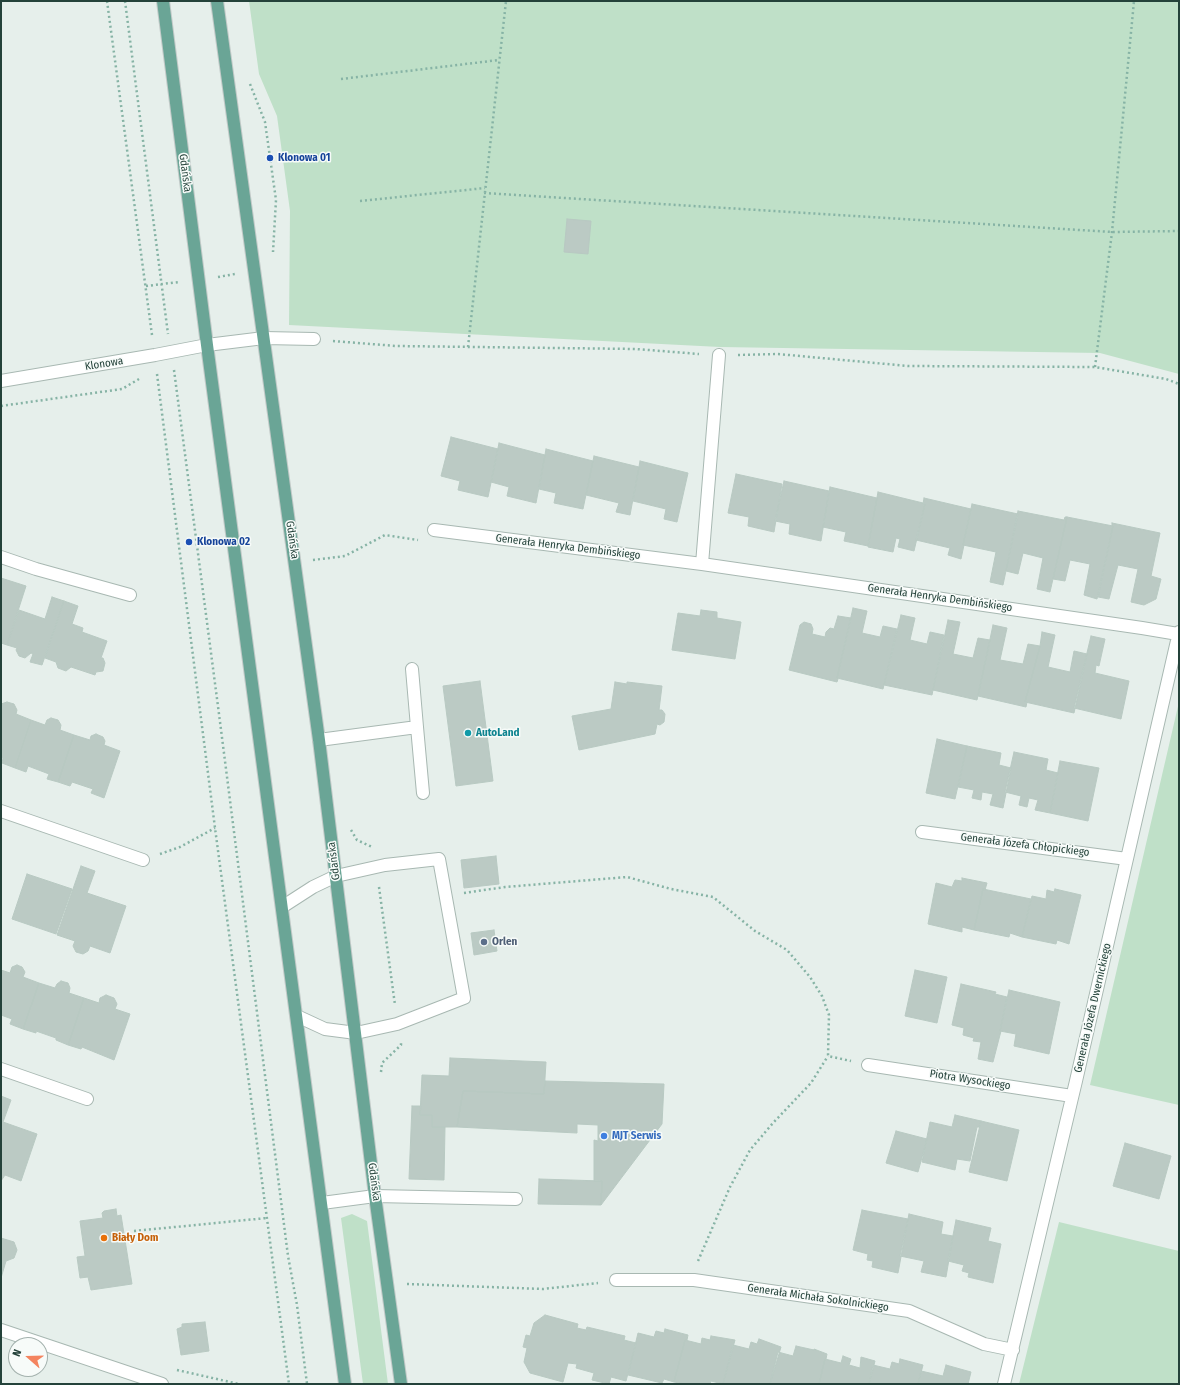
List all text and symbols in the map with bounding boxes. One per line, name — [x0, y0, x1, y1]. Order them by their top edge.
place label: Klonowa 01 — [278, 151, 330, 165]
street label: Gdańska — [176, 153, 194, 193]
marker: Klonowa 01 — [265, 153, 275, 163]
street label: Klonowa — [84, 354, 124, 374]
street label: Gdańska — [283, 520, 301, 560]
street label: Generała Henryka Dembińskiego — [495, 532, 641, 562]
place label: Klonowa 02 — [197, 535, 250, 549]
marker: Klonowa 02 — [184, 537, 194, 547]
street label: Generała Henryka Dembińskiego — [867, 581, 1013, 615]
place label: AutoLand — [476, 726, 520, 740]
marker: AutoLand — [463, 728, 473, 738]
street label: Generała Józefa Chłopickiego — [960, 831, 1090, 859]
street label: Gdańska — [325, 841, 343, 881]
place label: Orlen — [492, 935, 517, 949]
marker: Orlen — [479, 937, 489, 947]
street label: Generała Józefa Dwernickiego — [1072, 942, 1114, 1074]
street label: Piotra Wysockiego — [929, 1067, 1011, 1093]
place label: MJT Serwis — [612, 1129, 661, 1143]
marker: MJT Serwis — [599, 1131, 609, 1141]
street label: Gdańska — [365, 1162, 383, 1202]
place label: Biały Dom — [112, 1231, 158, 1245]
marker: Biały Dom — [99, 1233, 109, 1243]
street label: Generała Michała Sokolnickiego — [746, 1282, 890, 1314]
north arrow — [8, 1337, 48, 1377]
text: N — [10, 1348, 24, 1358]

